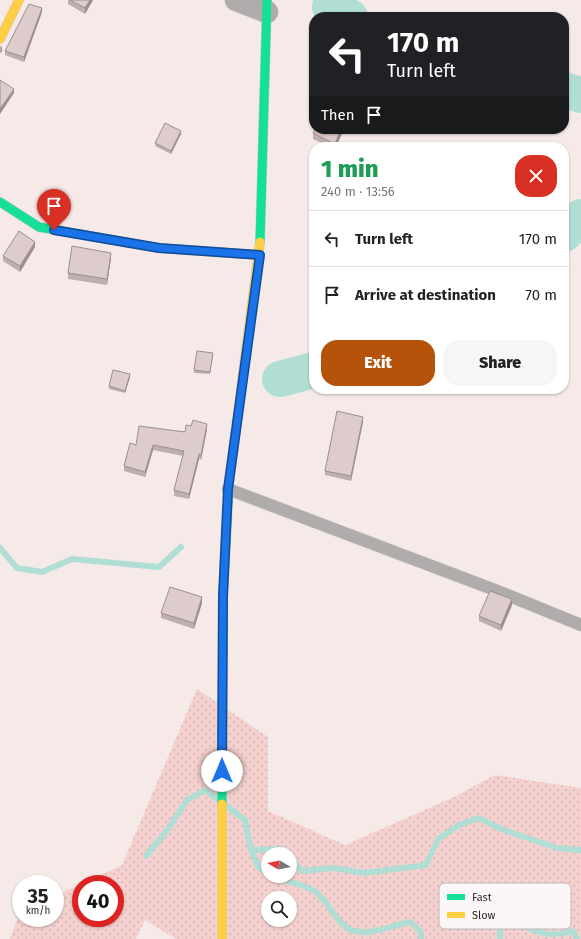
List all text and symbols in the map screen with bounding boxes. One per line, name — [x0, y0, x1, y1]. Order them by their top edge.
text: 170 m — [387, 26, 459, 59]
icon: left — [321, 28, 373, 80]
text: Turn left — [387, 60, 456, 82]
icon: arrive — [363, 104, 385, 126]
text: Then — [321, 106, 355, 124]
text: 1 min — [321, 155, 379, 183]
button: close — [515, 155, 557, 197]
text: 240 m · 13:56 — [321, 184, 395, 199]
pin — [37, 189, 71, 230]
icon: arrive — [43, 195, 65, 217]
icon: left — [321, 228, 343, 250]
text: Turn left — [355, 230, 413, 248]
text: 170 m — [519, 230, 557, 248]
icon: arrive — [321, 284, 343, 306]
text: Arrive at destination — [355, 286, 496, 304]
text: 70 m — [525, 286, 557, 304]
button: Exit — [321, 340, 435, 386]
button: Share — [443, 340, 557, 386]
position arrow — [201, 750, 243, 792]
north arrow — [261, 847, 297, 883]
map controls — [261, 847, 297, 927]
speed limit sign: 40 — [72, 875, 124, 927]
legend — [439, 883, 571, 929]
text: 35 — [27, 884, 49, 908]
button: search — [261, 891, 297, 927]
text: Fast — [472, 891, 492, 904]
text: km/h — [26, 905, 50, 917]
text: Slow — [472, 909, 496, 922]

